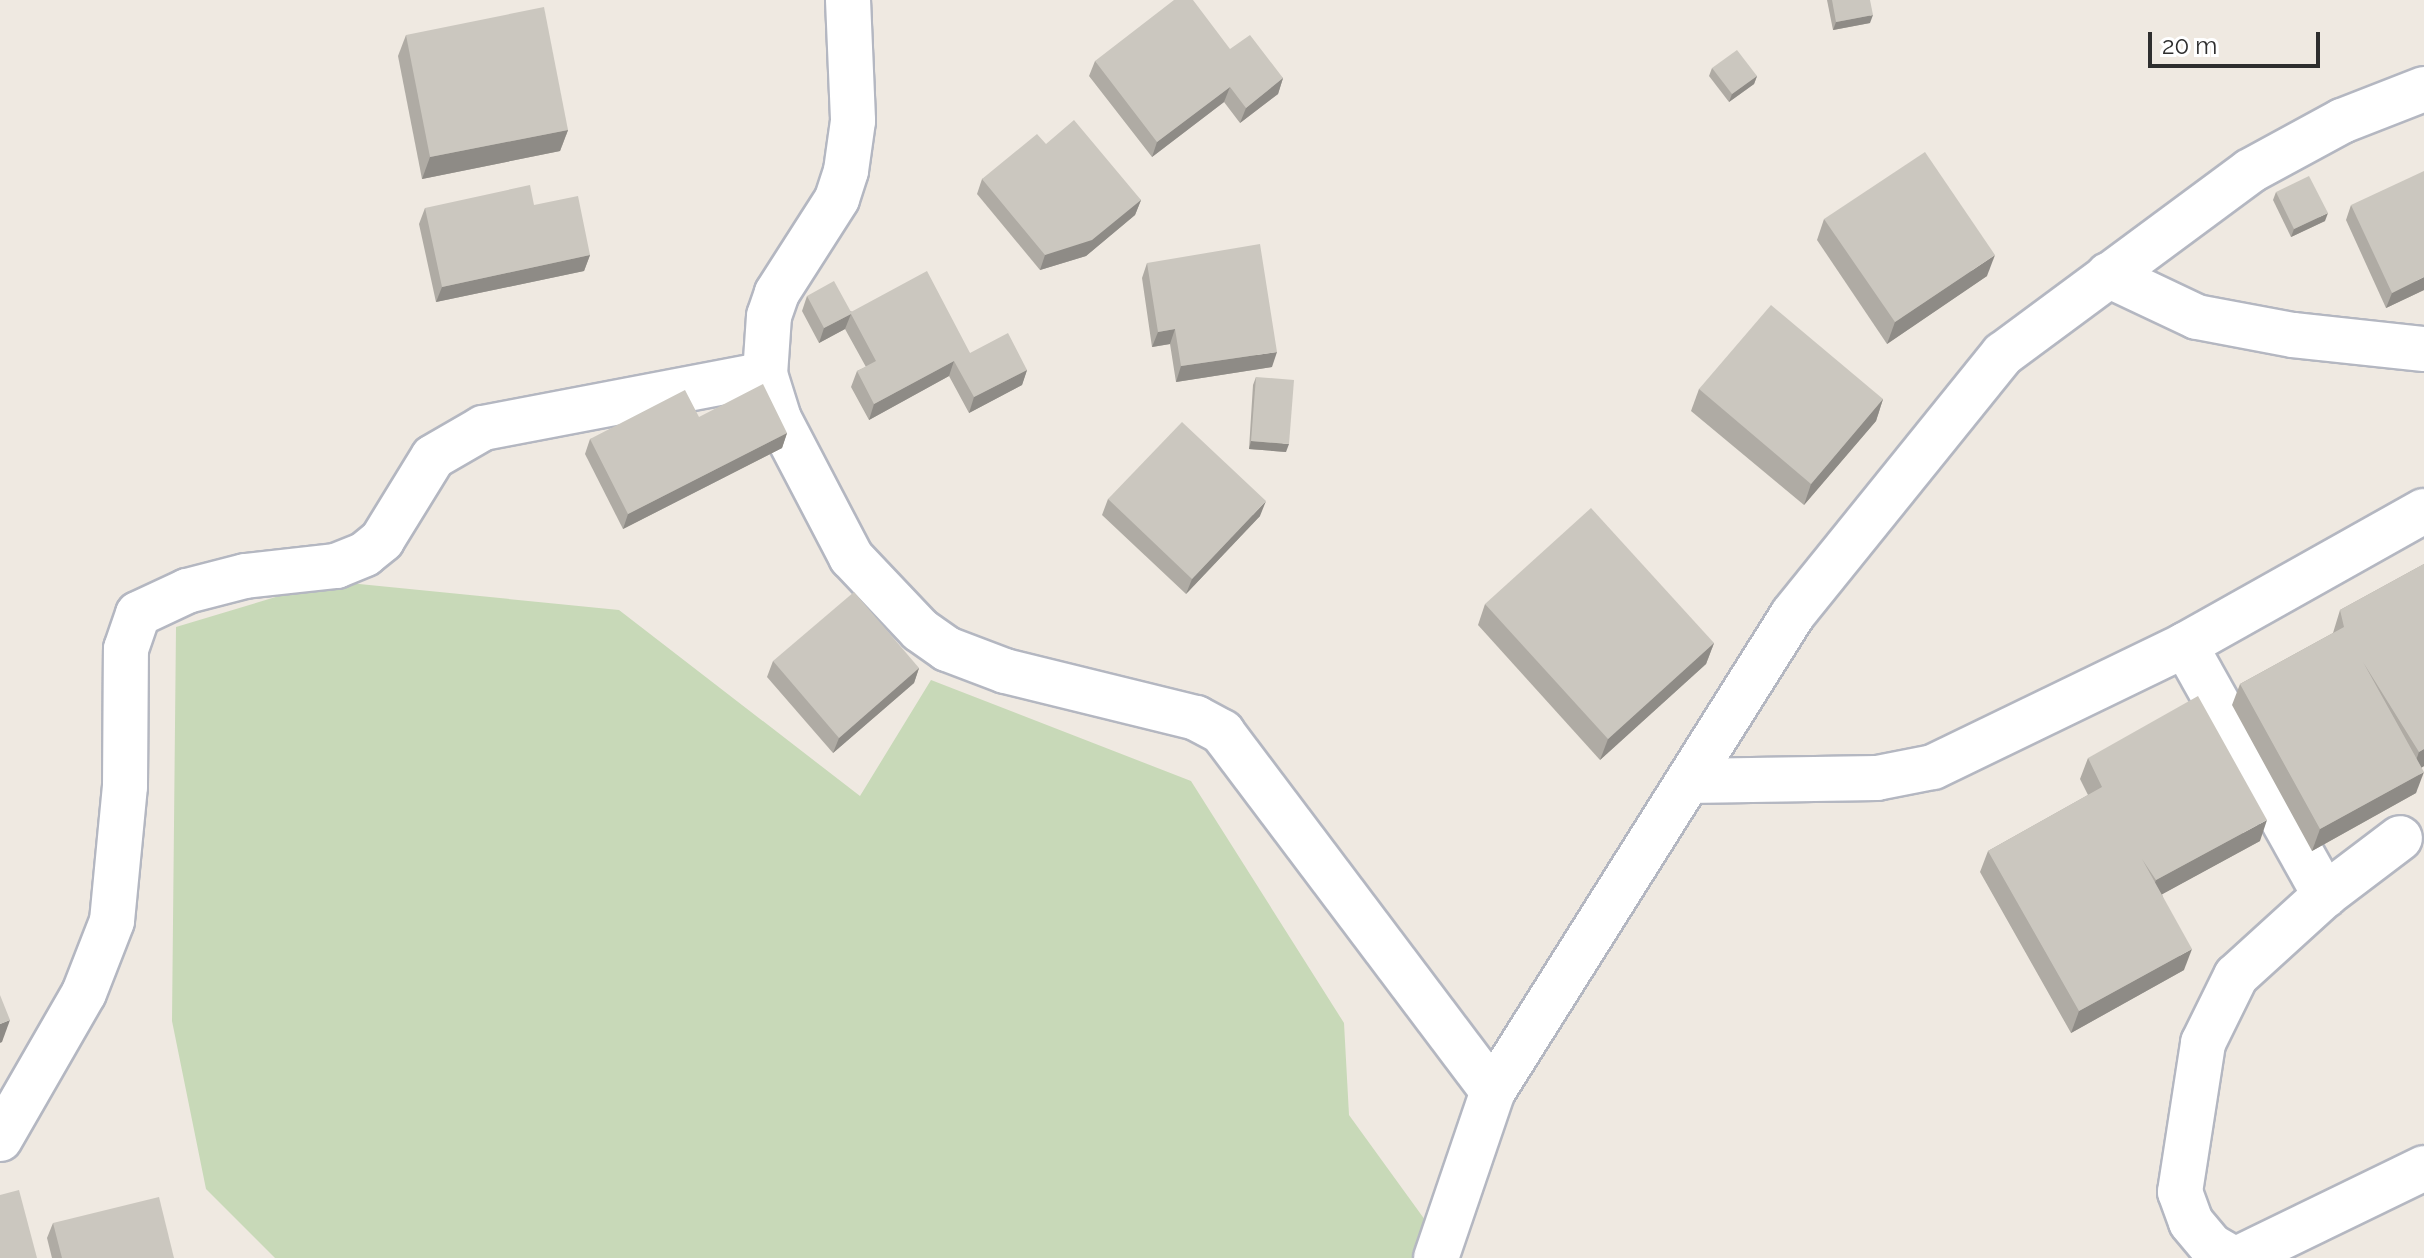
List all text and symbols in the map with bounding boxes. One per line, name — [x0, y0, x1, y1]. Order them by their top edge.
scale bar — [2152, 16, 2324, 66]
text: 20 m — [2162, 31, 2217, 60]

